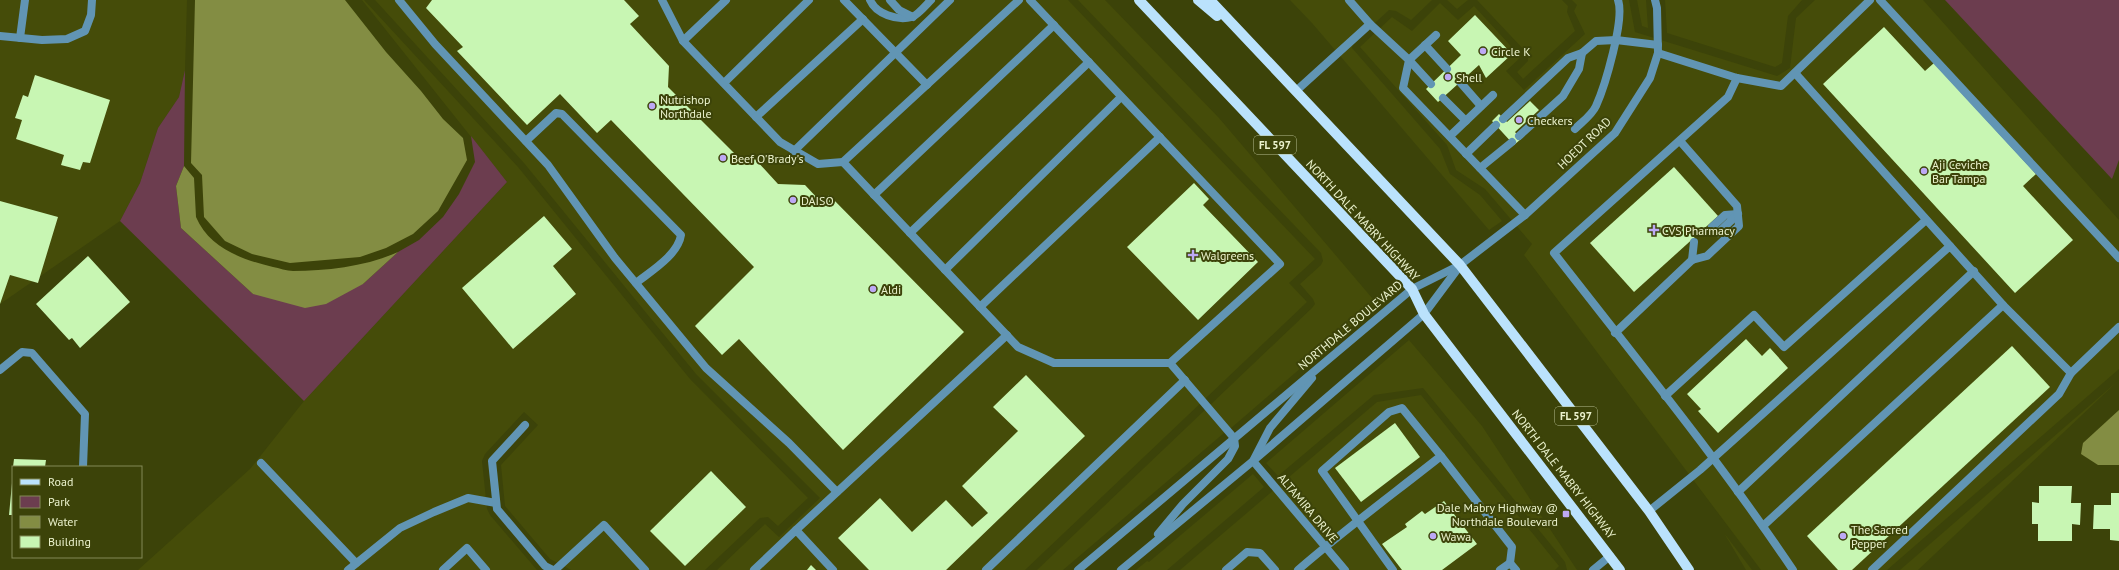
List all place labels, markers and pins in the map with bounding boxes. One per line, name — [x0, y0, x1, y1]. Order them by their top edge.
place label: Circle K — [1491, 44, 1531, 59]
marker: Circle K — [1478, 46, 1488, 56]
place label: Shell — [1456, 70, 1483, 85]
marker: Shell — [1443, 72, 1453, 82]
place label: Nutrishop Northdale — [660, 92, 712, 121]
marker: Nutrishop Northdale — [647, 101, 657, 111]
place label: Checkers — [1527, 113, 1573, 128]
marker: Checkers — [1514, 115, 1524, 125]
place label: Beef O'Brady's — [731, 151, 803, 166]
marker: Beef O'Brady's — [718, 153, 728, 163]
place label: Aji Ceviche Bar Tampa — [1932, 157, 1988, 186]
marker: Aji Ceviche Bar Tampa — [1919, 166, 1929, 176]
place label: DAISO — [801, 193, 834, 208]
marker: DAISO — [788, 195, 798, 205]
place label: CVS Pharmacy — [1662, 223, 1735, 238]
marker: CVS Pharmacy — [1649, 225, 1659, 235]
place label: Walgreens — [1201, 248, 1254, 263]
marker: Walgreens — [1188, 250, 1198, 260]
place label: Aldi — [881, 282, 901, 297]
marker: Aldi — [868, 284, 878, 294]
place label: Dale Mabry Highway @ Northdale Boulevard — [1437, 500, 1558, 529]
marker: Dale Mabry Highway @ Northdale Boulevard — [1561, 509, 1571, 519]
place label: The Sacred Pepper — [1851, 522, 1908, 551]
place label: Wawa — [1441, 529, 1471, 544]
marker: Wawa — [1428, 531, 1438, 541]
marker: The Sacred Pepper — [1838, 531, 1848, 541]

